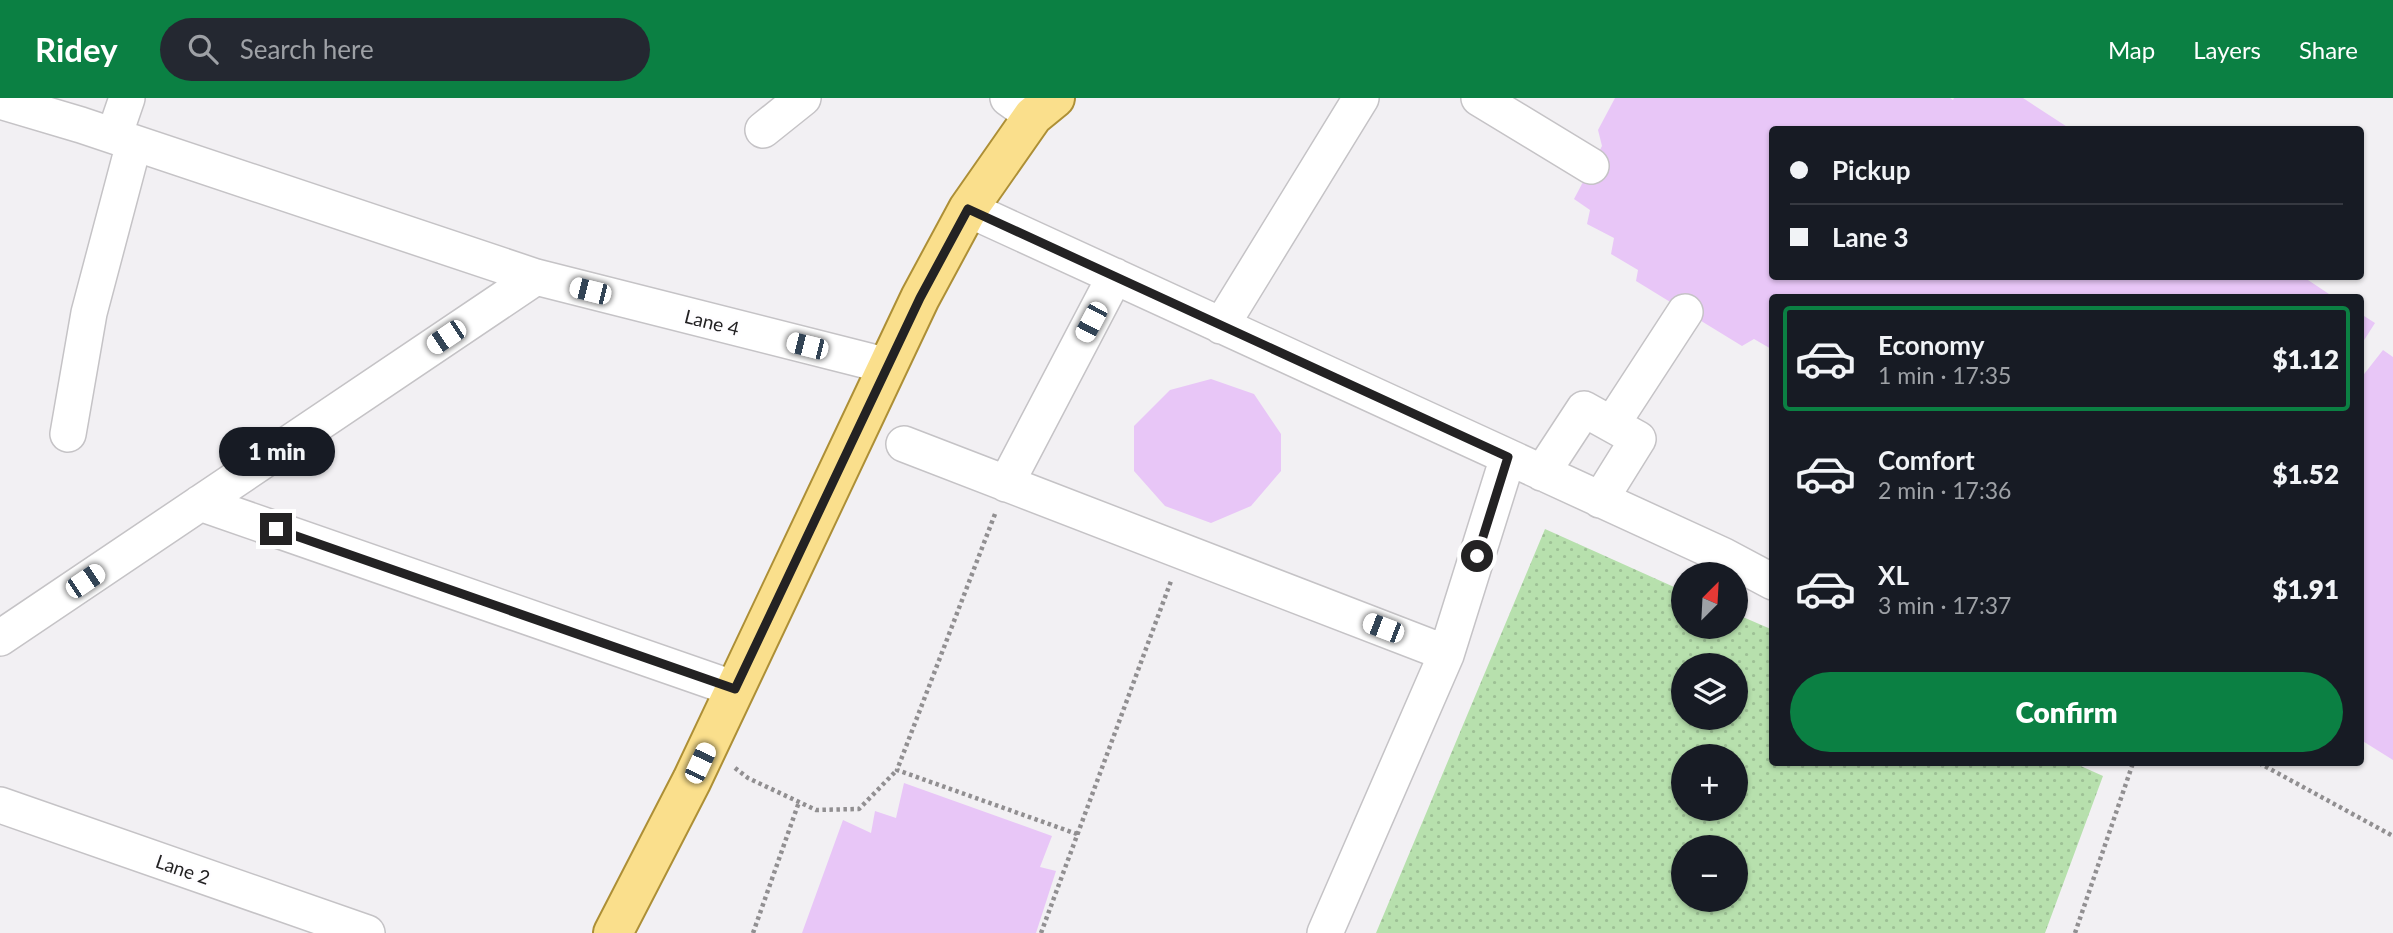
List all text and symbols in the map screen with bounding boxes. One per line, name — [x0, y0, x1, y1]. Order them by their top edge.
search box — [160, 18, 650, 81]
text: Ridey — [35, 29, 118, 69]
icon: search — [184, 30, 222, 68]
text: Search here — [240, 33, 374, 65]
text: Map — [2108, 35, 2155, 64]
text: Layers — [2193, 35, 2261, 64]
text: Share — [2299, 35, 2358, 64]
text: Pickup — [1832, 154, 1911, 186]
text: Lane 3 — [1832, 221, 1909, 253]
car — [568, 276, 613, 306]
car — [1072, 299, 1111, 345]
street label: Lane 4 — [682, 304, 742, 340]
car — [423, 317, 470, 357]
icon: car — [1794, 327, 1857, 390]
text: Economy — [1878, 329, 1984, 361]
car — [785, 331, 830, 361]
text: $1.12 — [2272, 343, 2339, 375]
text: 1 min · 17:35 — [1878, 361, 2011, 389]
callout: 1 min — [218, 428, 334, 476]
text: 1 min — [248, 437, 306, 465]
icon: car — [1794, 442, 1857, 505]
text: Comfort — [1878, 444, 1975, 476]
text: $1.52 — [2272, 458, 2339, 490]
text: 2 min · 17:36 — [1878, 476, 2011, 504]
route end — [260, 513, 292, 545]
route start — [1461, 540, 1493, 572]
icon: car — [1794, 557, 1857, 620]
text: XL — [1878, 559, 1909, 591]
car — [62, 561, 109, 601]
north arrow — [1671, 562, 1748, 639]
map controls — [1671, 562, 1748, 912]
text: $1.91 — [2272, 573, 2339, 605]
text: 3 min · 17:37 — [1878, 591, 2011, 619]
car — [1360, 611, 1407, 645]
button: layers — [1671, 653, 1748, 730]
button: Confirm — [1790, 672, 2343, 752]
car — [682, 740, 719, 786]
button: + — [1671, 744, 1748, 821]
button: − — [1671, 835, 1748, 912]
street label: Lane 2 — [153, 849, 213, 889]

